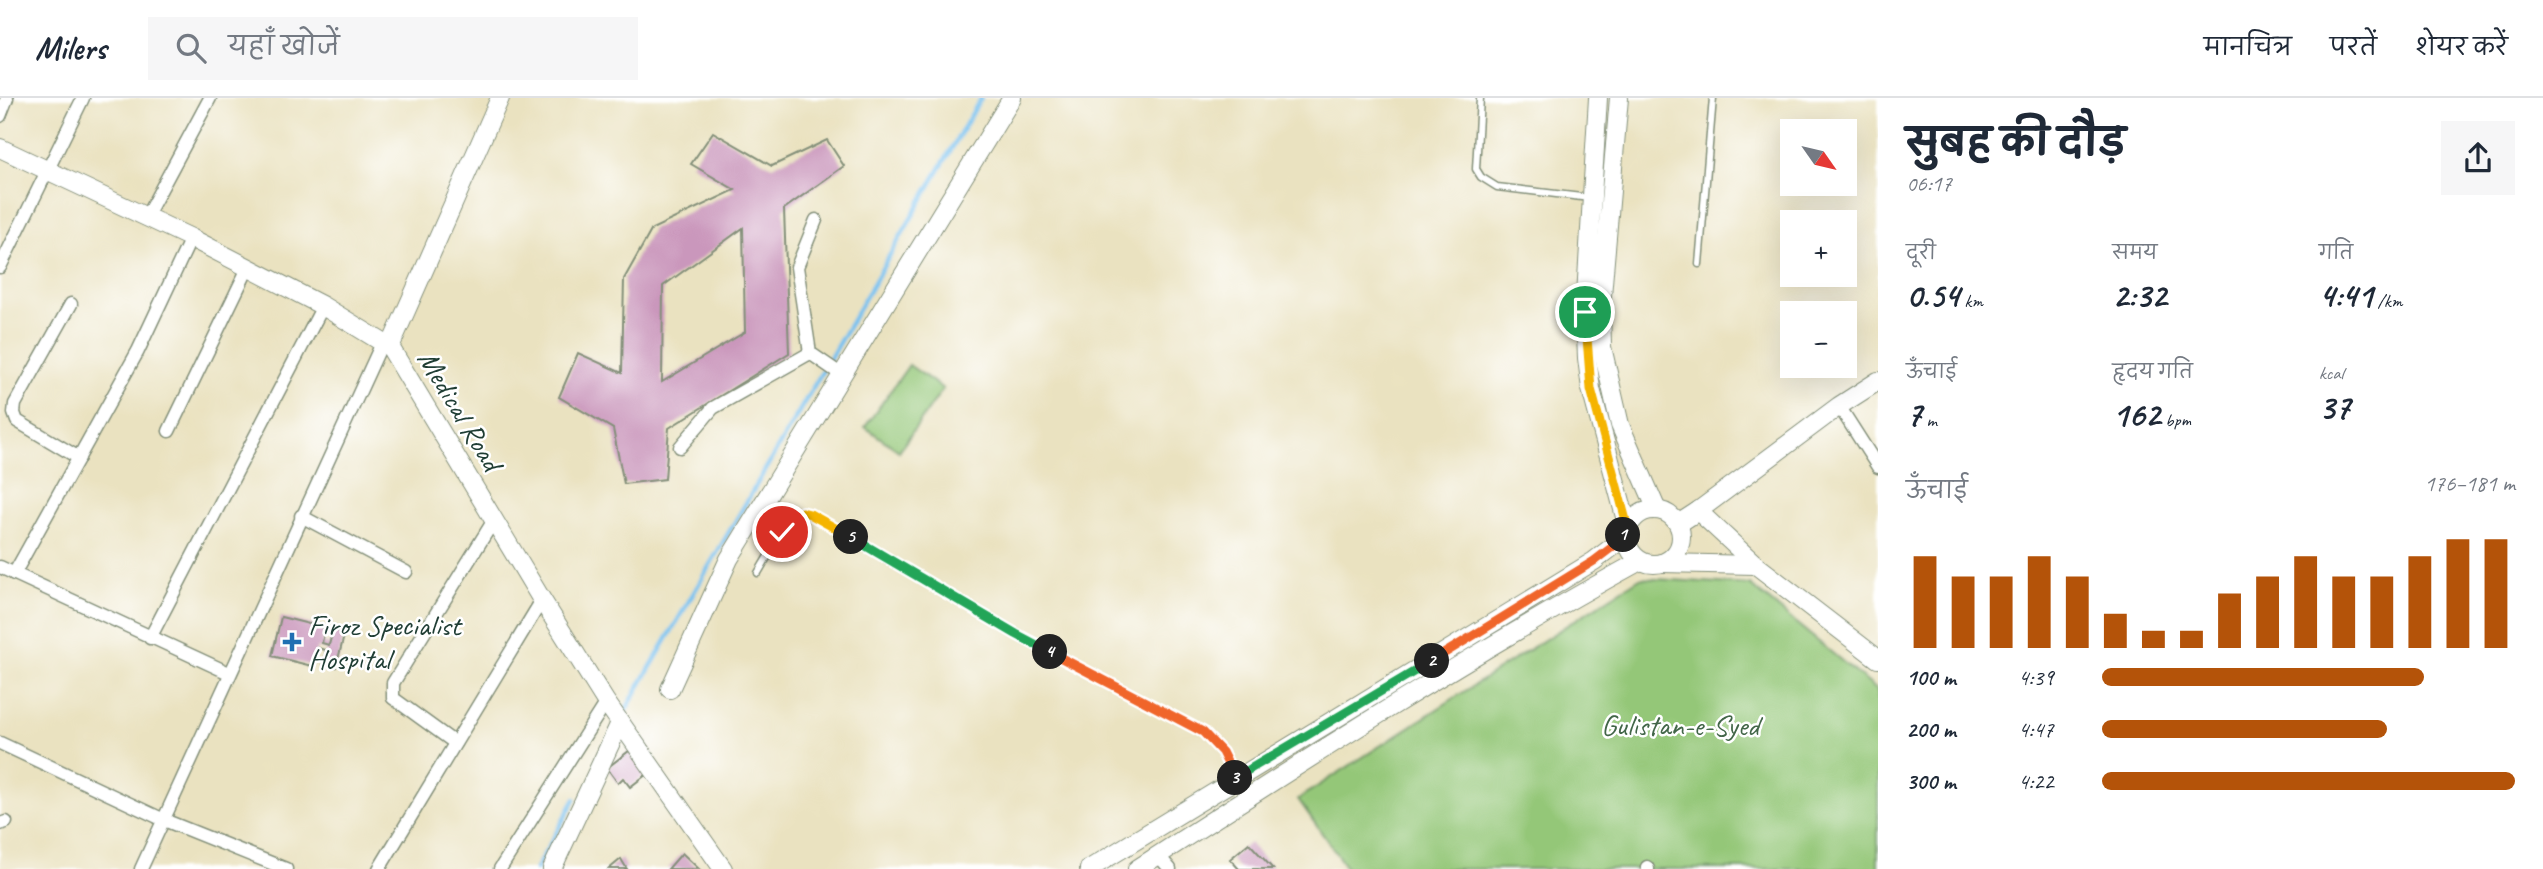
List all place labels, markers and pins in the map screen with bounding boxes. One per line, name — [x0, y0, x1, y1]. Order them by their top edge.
pin — [1555, 282, 1615, 342]
pin — [752, 502, 812, 562]
pin: 1 — [1606, 518, 1640, 552]
pin: 5 — [834, 520, 868, 555]
place label: Firoz Specialist Hospital — [308, 606, 463, 678]
marker: Firoz Specialist Hospital — [282, 632, 302, 652]
pin: 4 — [1032, 634, 1068, 670]
pin: 2 — [1414, 644, 1450, 678]
pin: 3 — [1218, 760, 1252, 796]

